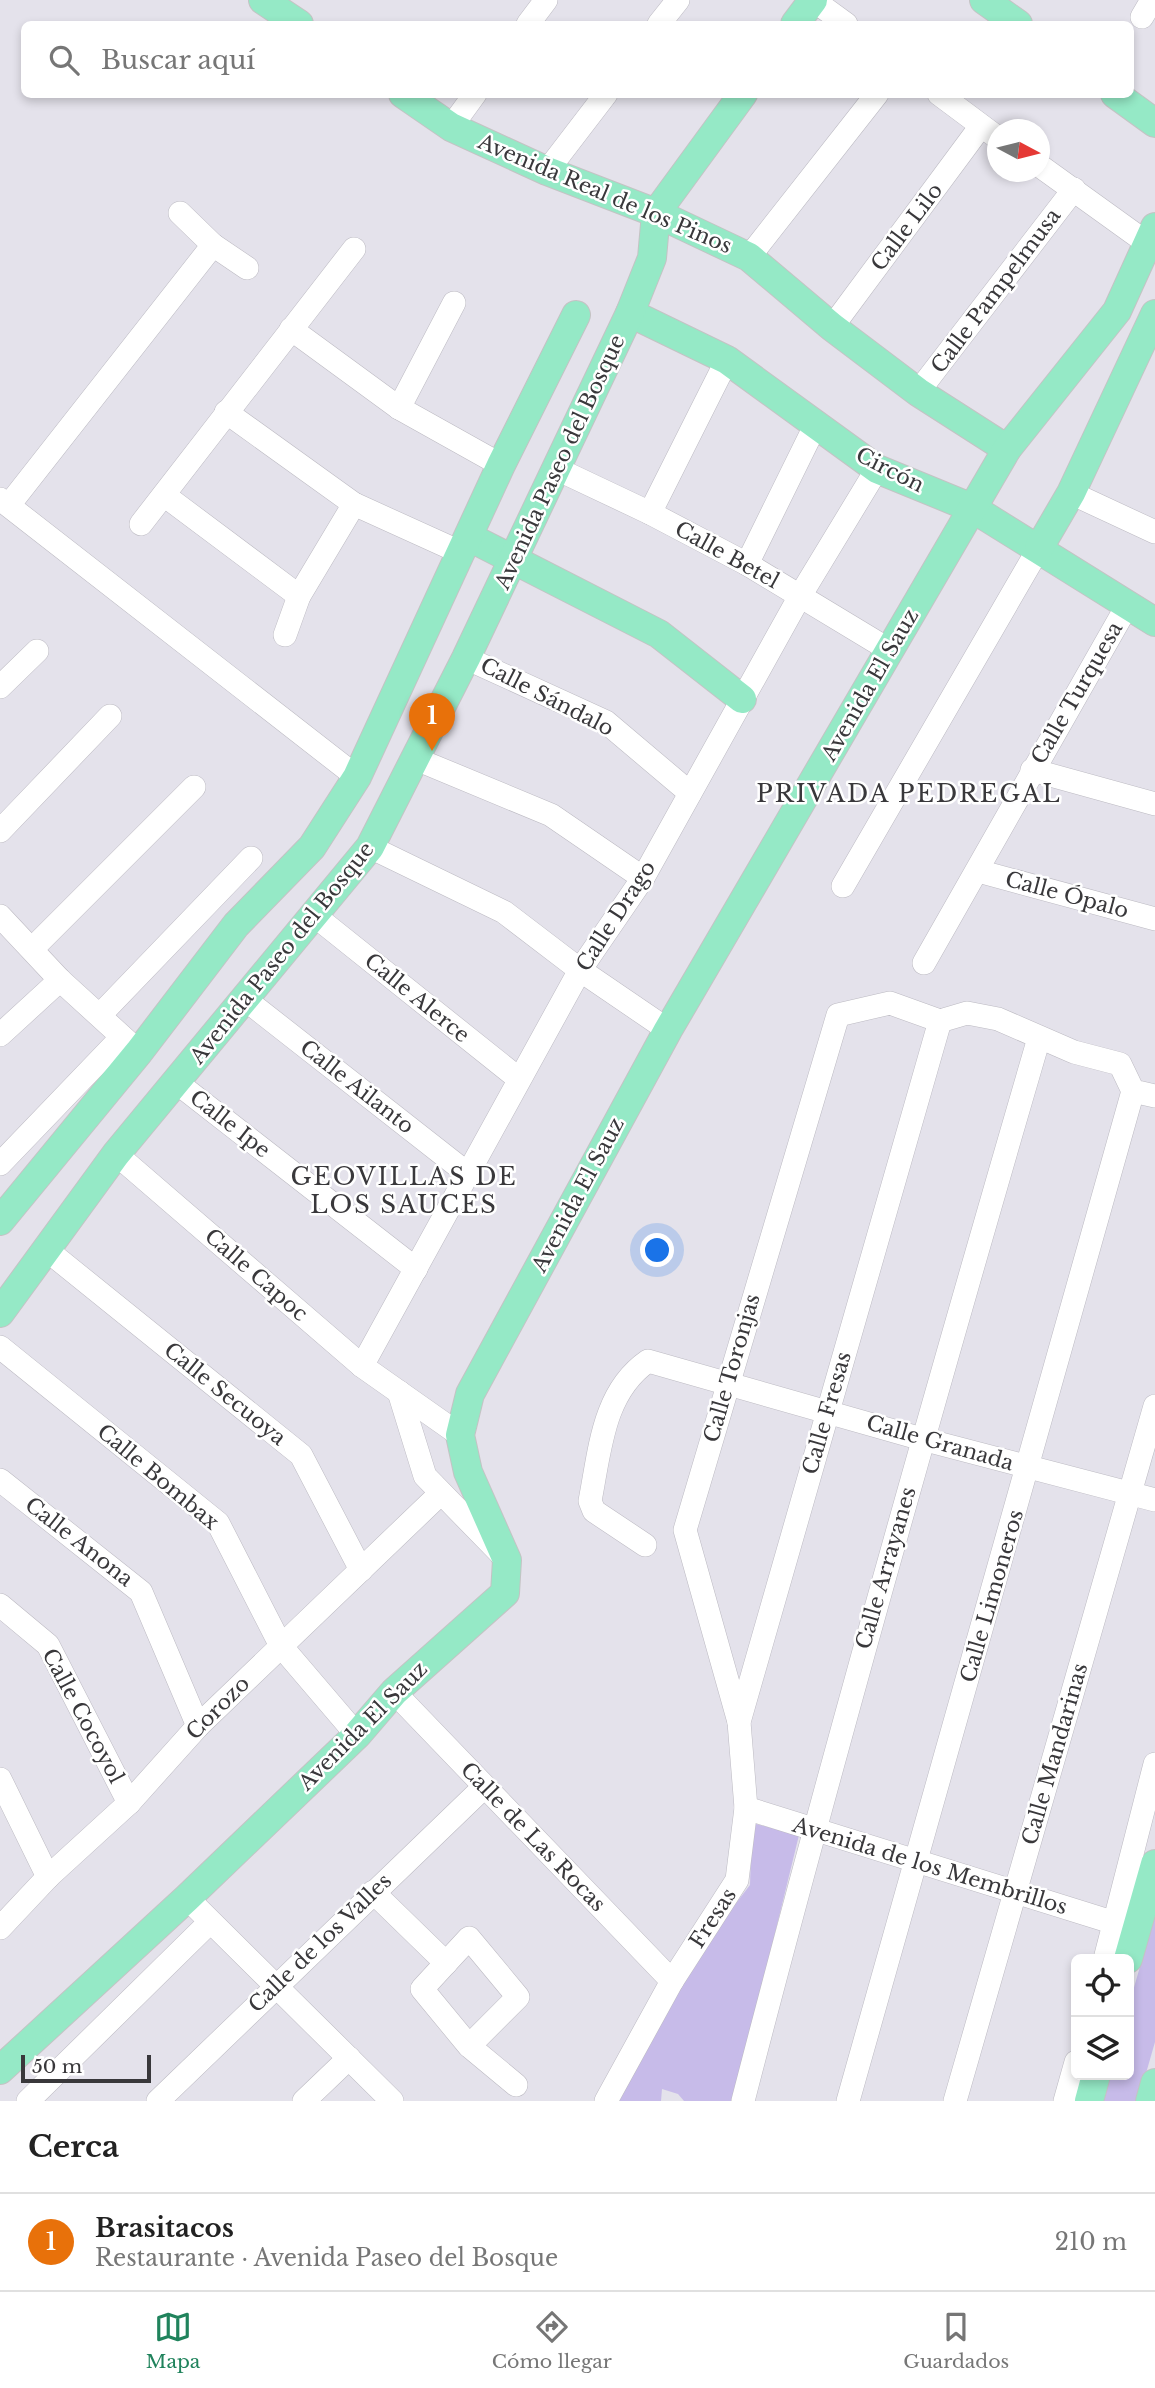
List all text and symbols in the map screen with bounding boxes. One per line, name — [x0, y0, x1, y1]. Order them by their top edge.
search box — [21, 21, 1134, 98]
icon: search — [45, 41, 83, 79]
text: Buscar aquí — [101, 44, 255, 76]
north arrow — [987, 119, 1050, 182]
street label: Avenida Real de los Pinos — [473, 128, 736, 259]
street label: Calle Lilo — [866, 178, 948, 276]
street label: Calle Pampelmusa — [926, 203, 1067, 378]
street label: Avenida Paseo del Bosque — [489, 331, 631, 594]
street label: Circón — [851, 442, 929, 498]
street label: Calle Betel — [670, 516, 784, 594]
street label: Avenida El Sauz — [815, 604, 924, 767]
street label: Calle Turquesa — [1026, 617, 1128, 769]
street label: Calle Sándalo — [476, 652, 618, 742]
pin: 1 — [409, 693, 455, 751]
district label: PRIVADA PEDREGAL — [756, 779, 1062, 808]
street label: Avenida Paseo del Bosque — [184, 837, 380, 1070]
street label: Calle Drago — [571, 856, 661, 976]
street label: Calle Ópalo — [1003, 866, 1131, 924]
street label: Calle Alerce — [359, 948, 475, 1048]
street label: Calle Ailanto — [295, 1034, 419, 1140]
street label: Calle Ipe — [185, 1085, 275, 1163]
street label: Avenida El Sauz — [526, 1113, 630, 1278]
district label: GEOVILLAS DE LOS SAUCES — [290, 1162, 518, 1219]
street label: Calle Capoc — [199, 1223, 313, 1327]
your location — [640, 1233, 674, 1267]
street label: Calle Toronjas — [698, 1291, 766, 1445]
street label: Calle Secuoya — [159, 1337, 291, 1451]
street label: Calle Fresas — [797, 1349, 857, 1477]
street label: Calle Granada — [863, 1410, 1017, 1477]
street label: Calle Bombax — [92, 1419, 224, 1536]
street label: Calle Arrayanes — [850, 1484, 922, 1652]
street label: Calle Anona — [20, 1492, 138, 1592]
street label: Calle Limoneros — [955, 1507, 1029, 1685]
street label: Calle Cocoyol — [37, 1644, 130, 1788]
street label: Avenida El Sauz — [292, 1656, 433, 1797]
street label: Calle Mandarinas — [1017, 1660, 1093, 1848]
street label: Corozo — [181, 1671, 255, 1745]
street label: Calle de Las Rocas — [455, 1757, 611, 1917]
street label: Avenida de los Membrillos — [789, 1812, 1070, 1920]
street label: Calle de los Valles — [243, 1868, 397, 2018]
street label: Fresas — [684, 1883, 742, 1953]
map controls — [1071, 1954, 1134, 2080]
button: locate — [1071, 1954, 1134, 2017]
button: layers — [1071, 2017, 1134, 2080]
scale bar — [21, 2052, 150, 2084]
text: 50 m — [32, 2055, 82, 2078]
text: Cerca — [28, 2128, 119, 2165]
text: Brasitacos — [95, 2212, 234, 2244]
text: 1 — [46, 2228, 56, 2256]
text: 210 m — [1055, 2228, 1127, 2256]
text: Restaurante · Avenida Paseo del Bosque — [95, 2244, 558, 2272]
tab: Mapa — [146, 2308, 200, 2373]
tab: Cómo llegar — [492, 2308, 612, 2373]
tab: Guardados — [903, 2308, 1009, 2373]

